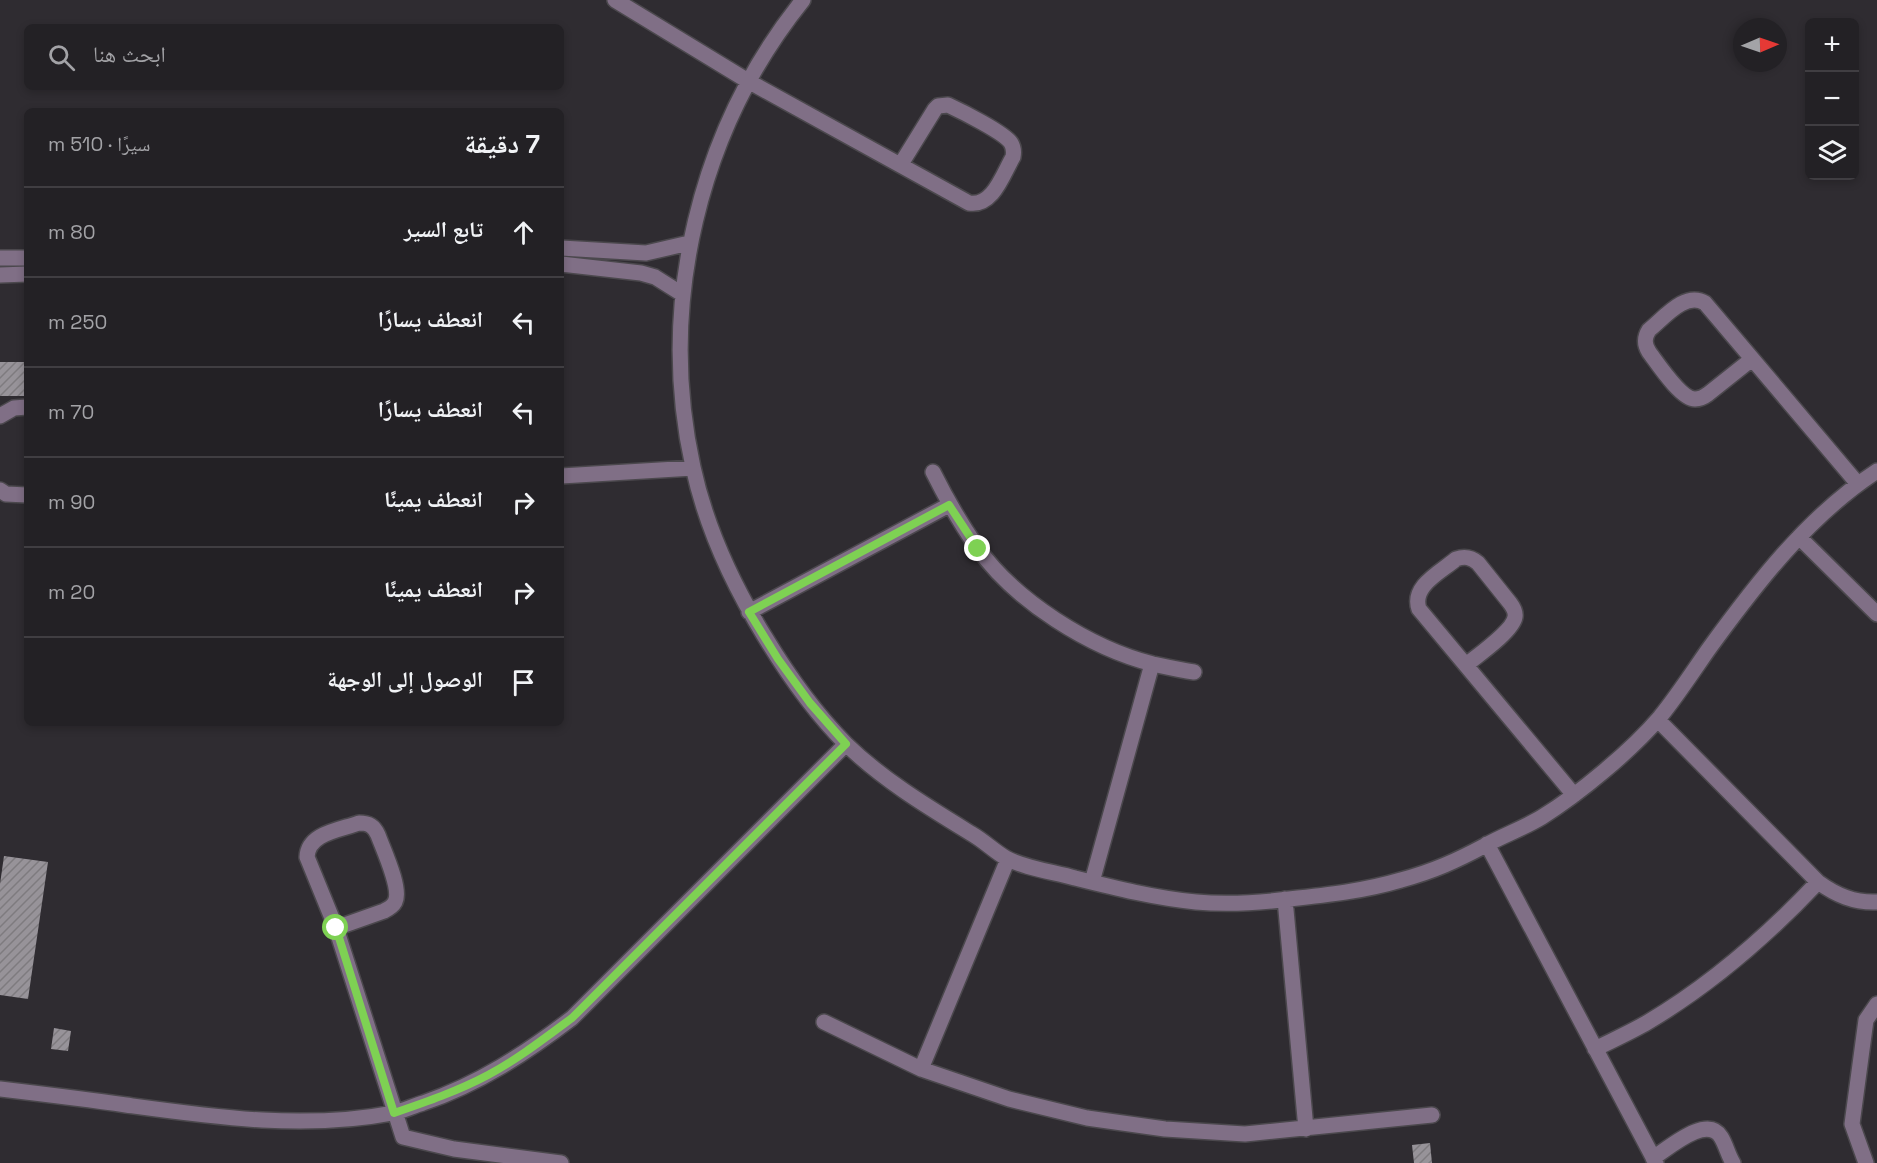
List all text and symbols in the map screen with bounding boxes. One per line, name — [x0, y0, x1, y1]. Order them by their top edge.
north arrow — [1733, 18, 1787, 72]
map controls — [1805, 18, 1859, 180]
button: + — [1805, 18, 1859, 72]
search box — [24, 24, 564, 90]
text: ابحث هنا — [93, 40, 166, 68]
icon: search — [45, 41, 78, 74]
button: − — [1805, 72, 1859, 126]
button: layers — [1805, 126, 1859, 180]
text: 7 دقيقة — [464, 127, 540, 161]
text: سيرًا · 510 m — [48, 131, 150, 157]
text: تابع السير — [404, 215, 483, 243]
icon: ahead — [507, 216, 540, 249]
text: 80 m — [48, 219, 96, 245]
text: انعطف يسارًا — [378, 305, 483, 333]
icon: left — [507, 306, 540, 339]
text: 250 m — [48, 309, 107, 335]
text: انعطف يسارًا — [378, 395, 483, 423]
icon: left — [507, 396, 540, 429]
text: 70 m — [48, 399, 94, 425]
text: انعطف يمينًا — [384, 485, 483, 513]
icon: right — [507, 486, 540, 519]
text: 90 m — [48, 489, 95, 515]
route end — [964, 535, 990, 561]
text: انعطف يمينًا — [384, 575, 483, 603]
icon: right — [507, 576, 540, 609]
text: 20 m — [48, 579, 95, 605]
text: الوصول إلى الوجهة — [327, 665, 483, 693]
icon: arrive — [507, 666, 540, 699]
route start — [322, 914, 348, 940]

